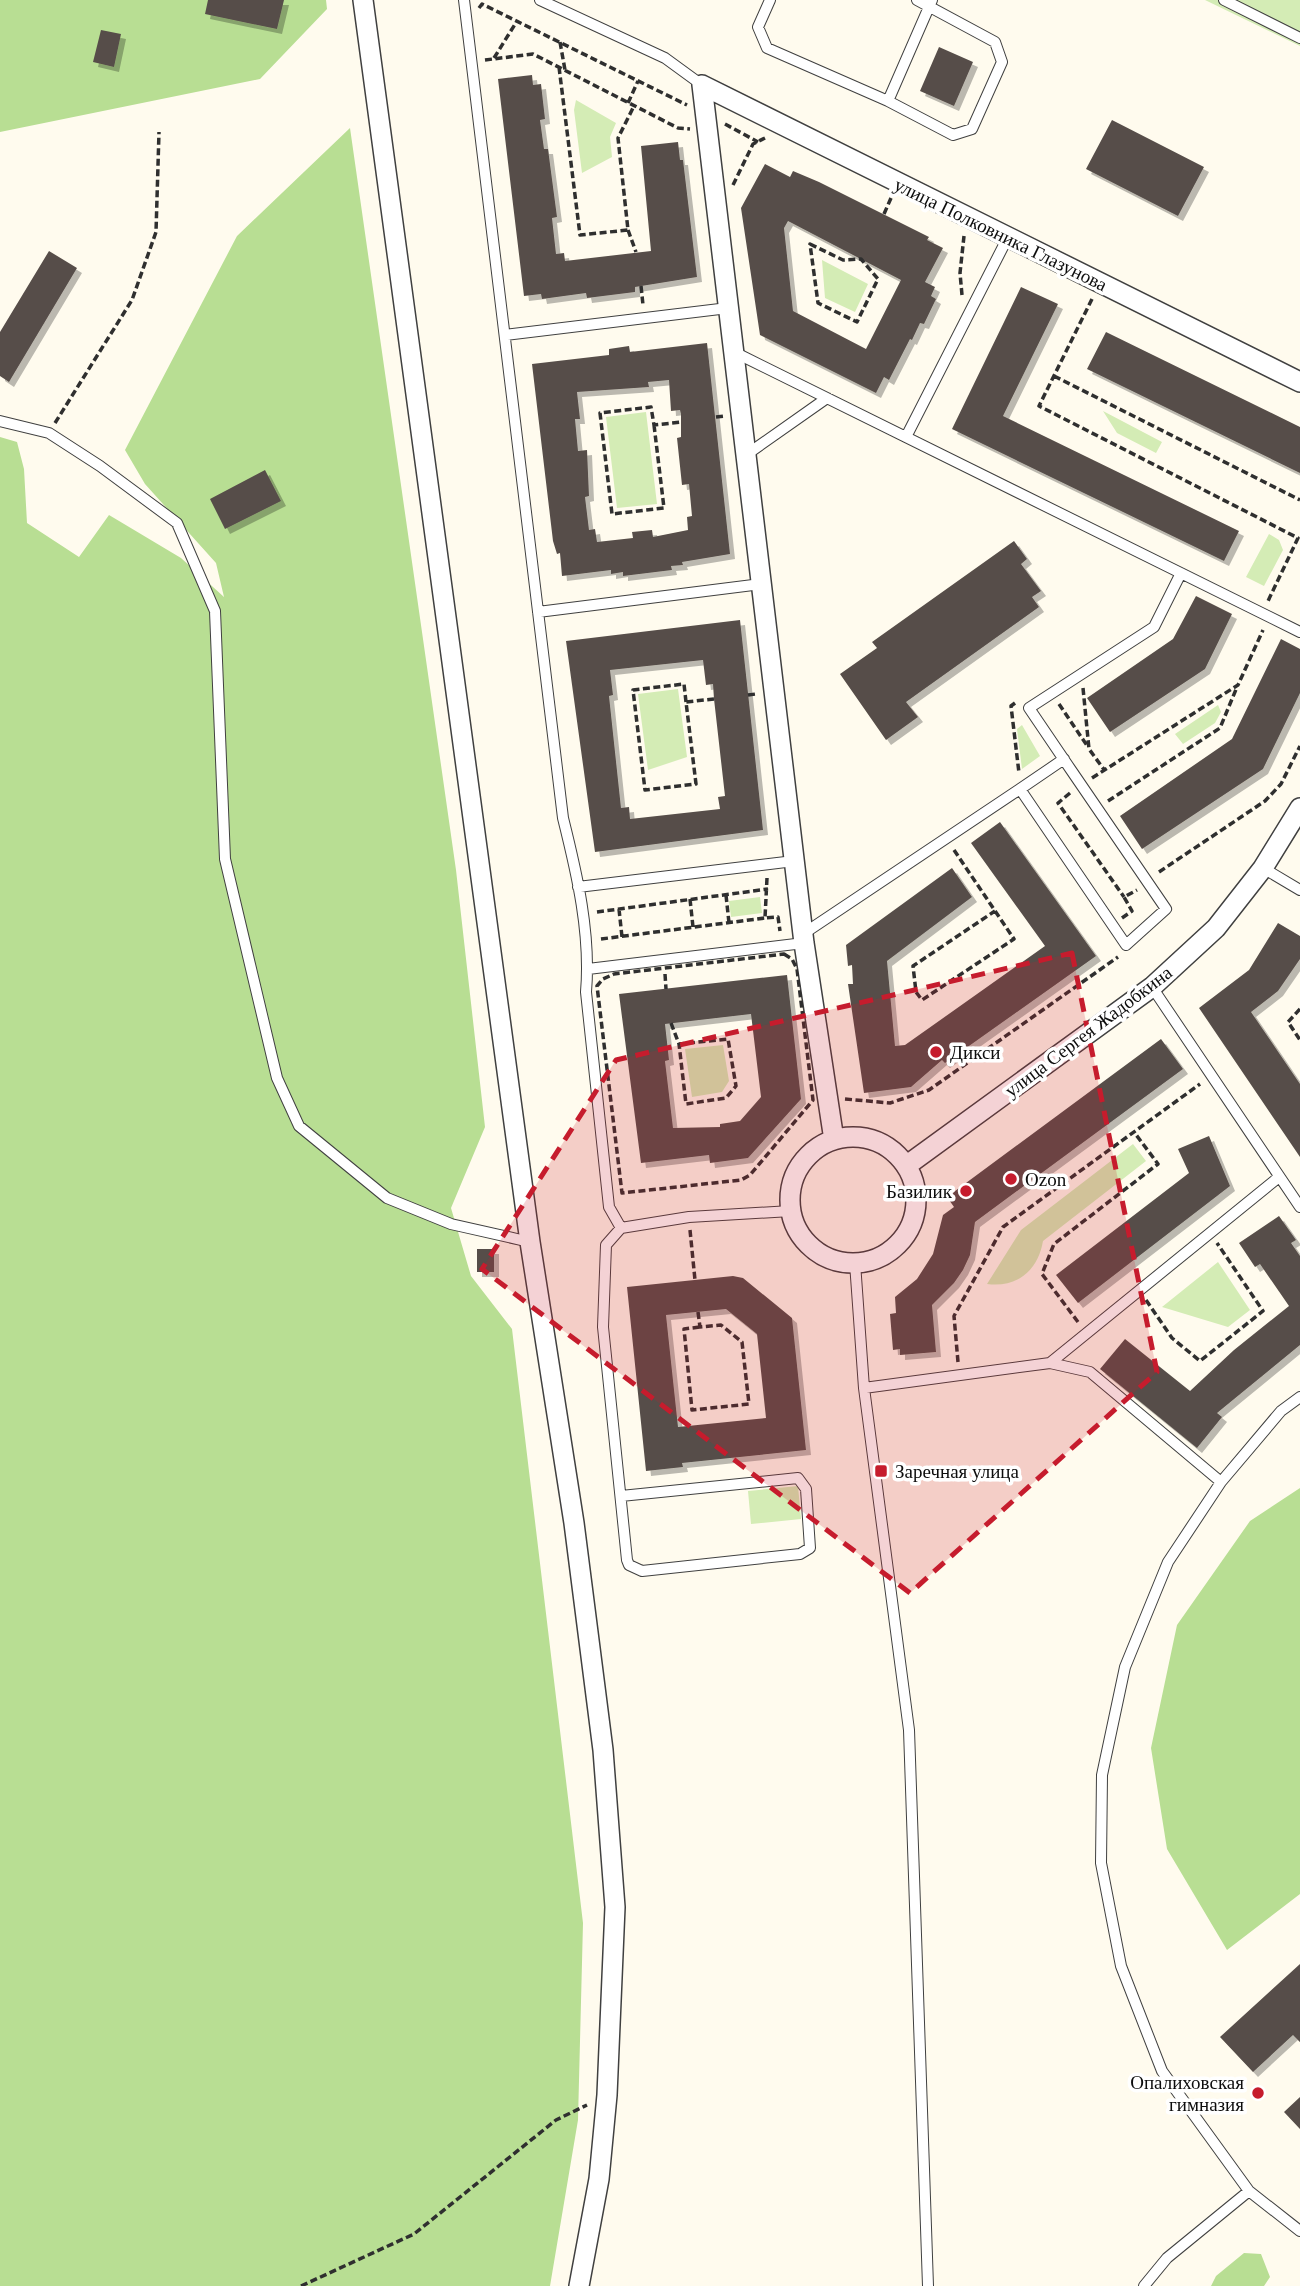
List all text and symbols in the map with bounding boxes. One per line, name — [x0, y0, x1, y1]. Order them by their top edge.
street label: улица Полковника Глазунова — [891, 174, 1111, 295]
street label: улица Сергея Жадобкина — [1001, 961, 1176, 1101]
place label: Дикси — [950, 1042, 1001, 1063]
marker: Дикси — [928, 1044, 944, 1060]
place label: Ozon — [1025, 1169, 1067, 1190]
marker: Ozon — [1003, 1171, 1019, 1187]
place label: Базилик — [886, 1181, 953, 1202]
marker: Базилик — [958, 1183, 974, 1199]
place label: Заречная улица — [895, 1461, 1020, 1482]
marker: Заречная улица — [873, 1463, 889, 1479]
place label: Опалиховская гимназия — [1130, 2072, 1244, 2115]
marker: Опалиховская гимназия — [1250, 2085, 1266, 2101]

